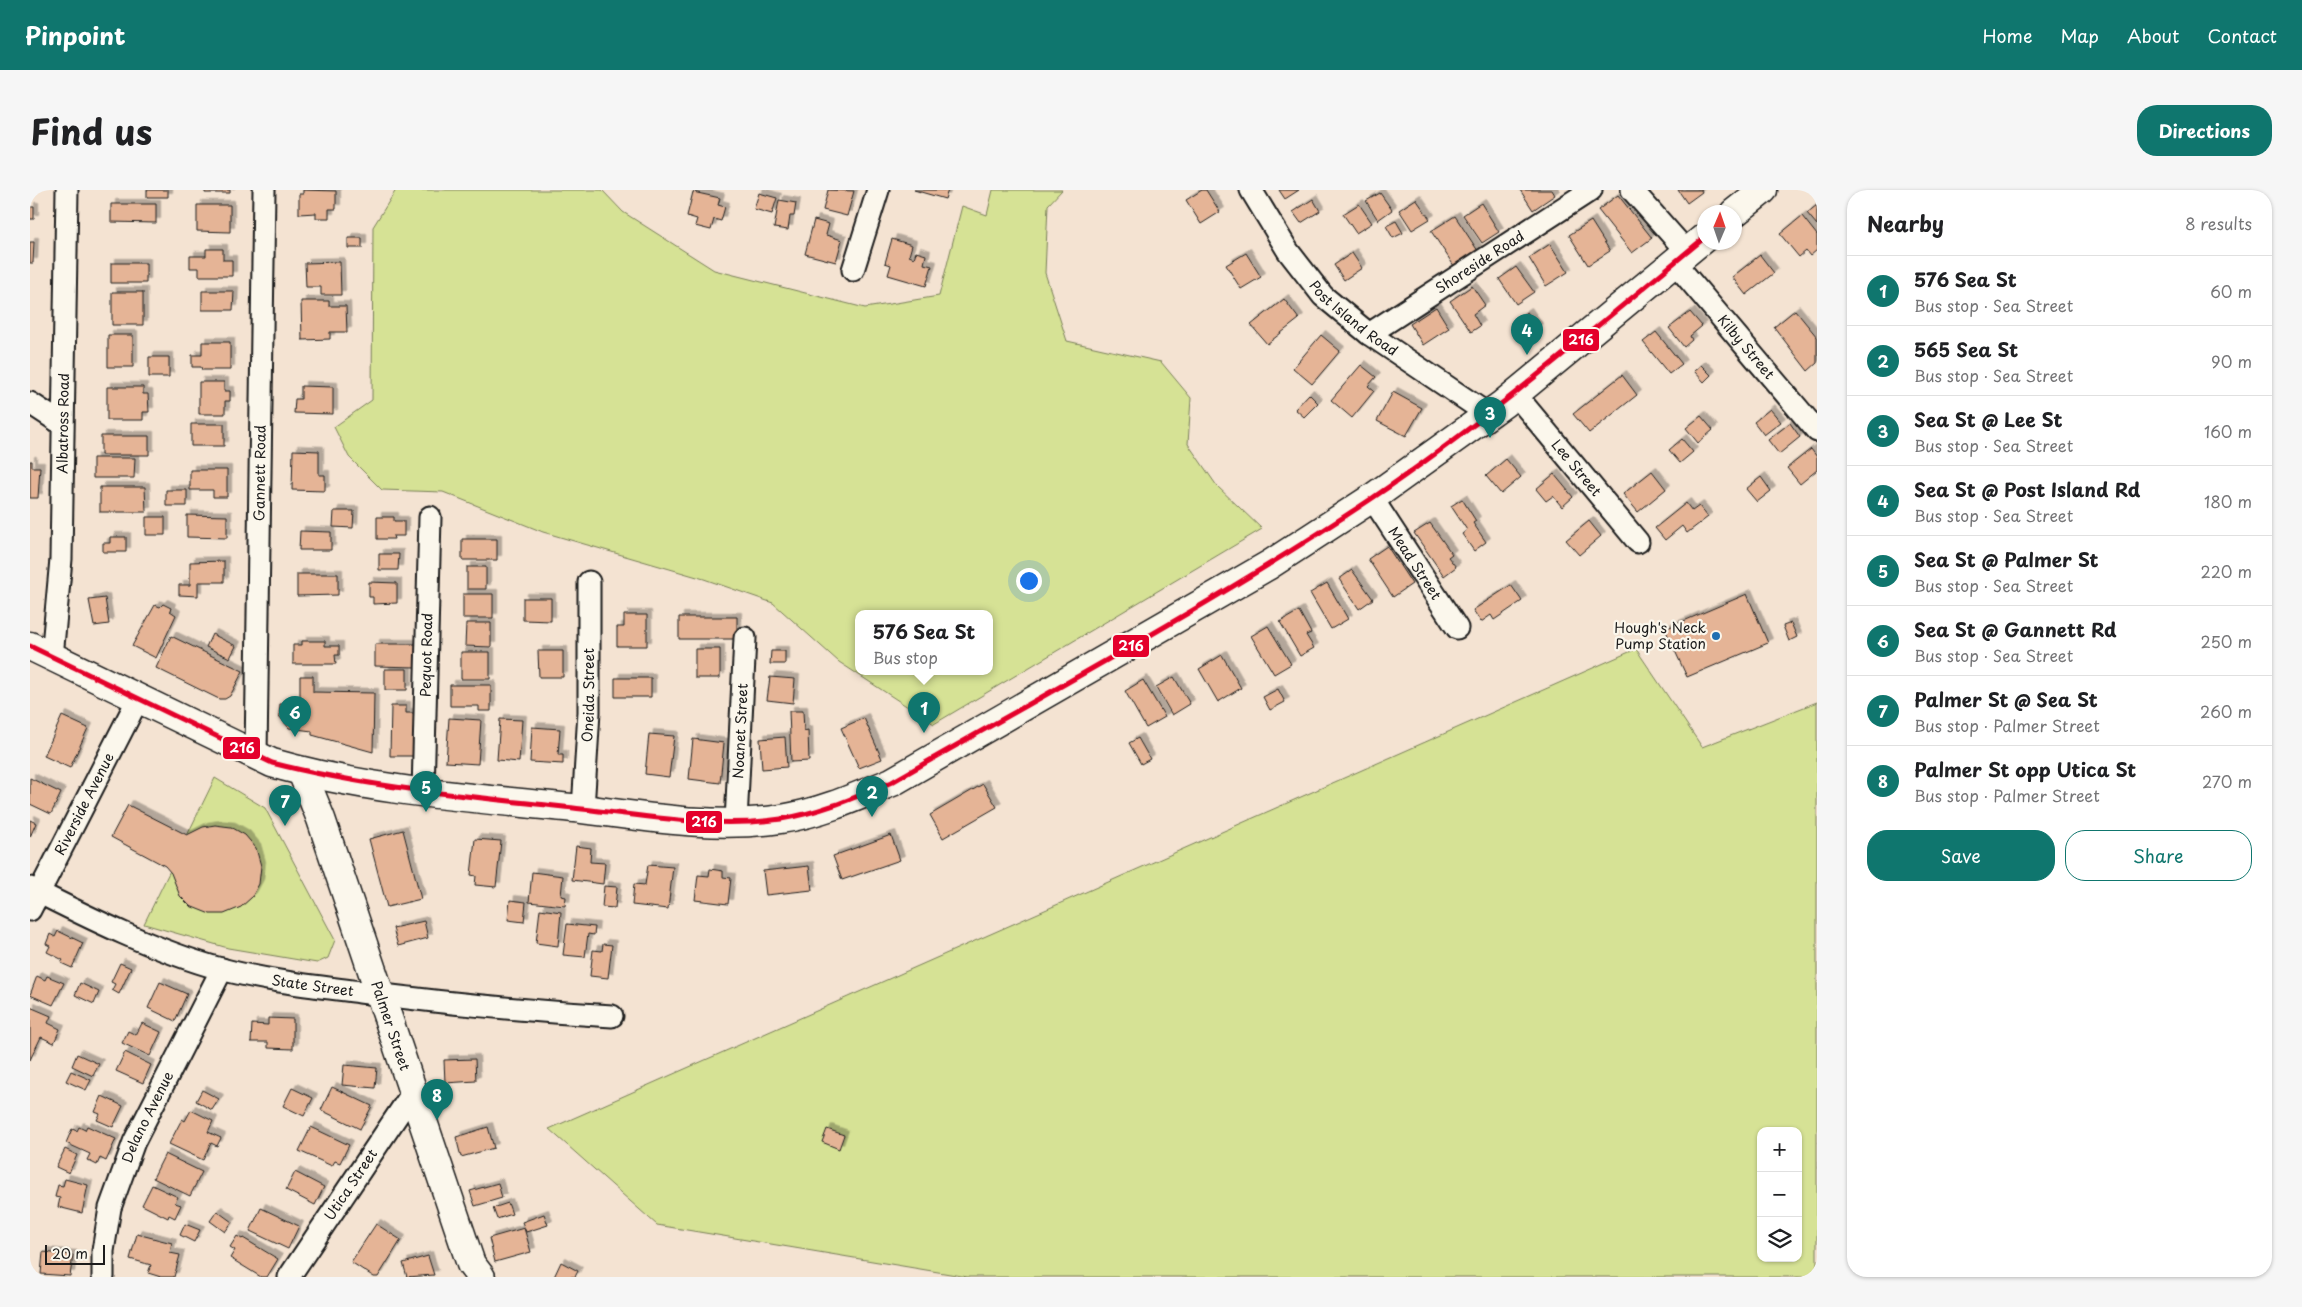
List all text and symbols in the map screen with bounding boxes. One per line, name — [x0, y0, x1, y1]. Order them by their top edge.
text: Pinpoint — [25, 17, 126, 53]
text: Home — [1982, 22, 2032, 49]
text: Map — [2060, 22, 2099, 49]
text: About — [2127, 22, 2179, 49]
text: Contact — [2207, 22, 2277, 49]
text: Find us — [30, 104, 152, 157]
button: Directions — [2137, 105, 2272, 156]
north arrow — [1697, 205, 1742, 250]
text: Nearby — [1867, 207, 1944, 239]
text: 8 results — [2185, 211, 2252, 235]
street label: Shoreside Road — [1431, 225, 1528, 298]
text: 576 Sea St — [1914, 265, 2017, 293]
street label: Post Island Road — [1305, 276, 1402, 361]
text: 1 — [1879, 279, 1887, 303]
text: 60 m — [2210, 279, 2252, 303]
text: Bus stop · Sea Street — [1914, 293, 2073, 317]
street label: Kilby Street — [1713, 310, 1780, 384]
pin: 4 — [1511, 314, 1543, 355]
line badge: 216 — [1562, 328, 1600, 352]
text: 216 — [1568, 329, 1594, 350]
text: 565 Sea St — [1914, 335, 2018, 363]
text: 2 — [1877, 349, 1889, 373]
text: 90 m — [2211, 349, 2252, 373]
text: Bus stop · Sea Street — [1914, 363, 2073, 387]
street label: Albatross Road — [51, 373, 74, 474]
pin: 3 — [1474, 397, 1506, 438]
text: Sea St @ Lee St — [1914, 405, 2062, 433]
text: 3 — [1878, 419, 1888, 443]
text: 160 m — [2204, 419, 2252, 443]
street label: Gannett Road — [248, 425, 271, 521]
text: Bus stop · Sea Street — [1914, 433, 2073, 457]
street label: Lee Street — [1547, 434, 1607, 501]
text: Sea St @ Post Island Rd — [1914, 475, 2140, 503]
text: 4 — [1878, 489, 1888, 513]
text: 180 m — [2204, 489, 2252, 513]
text: Bus stop · Sea Street — [1914, 503, 2073, 527]
street label: Mead Street — [1383, 522, 1447, 604]
text: Sea St @ Palmer St — [1914, 545, 2099, 573]
text: 5 — [1878, 559, 1888, 583]
text: 220 m — [2201, 559, 2252, 583]
your location — [1016, 568, 1042, 594]
text: Bus stop · Sea Street — [1914, 573, 2073, 597]
popup — [855, 610, 993, 675]
street label: Pequot Road — [414, 613, 438, 697]
text: Sea St @ Gannett Rd — [1914, 615, 2117, 643]
text: 576 Sea St — [873, 617, 975, 645]
place label: Hough's Neck Pump Station — [1614, 617, 1706, 654]
text: 6 — [1877, 629, 1889, 653]
text: 250 m — [2201, 629, 2252, 653]
marker: Hough's Neck Pump Station — [1710, 630, 1722, 642]
line badge: 216 — [1112, 634, 1150, 658]
text: 216 — [1118, 635, 1144, 656]
text: Bus stop · Sea Street — [1914, 643, 2073, 667]
text: Bus stop — [873, 645, 938, 669]
street label: Oneida Street — [576, 648, 599, 743]
street label: Noanet Street — [727, 683, 753, 779]
text: Palmer St @ Sea St — [1914, 685, 2098, 713]
pin: 1 — [908, 692, 940, 733]
pin: 6 — [279, 696, 311, 737]
text: 7 — [1878, 699, 1888, 723]
text: 260 m — [2200, 699, 2252, 723]
text: Bus stop · Palmer Street — [1914, 713, 2100, 737]
line badge: 216 — [222, 736, 261, 760]
text: 216 — [229, 737, 255, 758]
street label: Riverside Avenue — [49, 749, 119, 859]
text: Palmer St opp Utica St — [1914, 755, 2136, 783]
text: 8 — [1878, 769, 1888, 793]
text: 270 m — [2202, 769, 2252, 793]
pin: 5 — [410, 771, 442, 812]
pin: 2 — [856, 776, 888, 817]
text: Bus stop · Palmer Street — [1914, 783, 2100, 807]
pin: 7 — [269, 785, 301, 826]
line badge: 216 — [685, 810, 723, 834]
text: 216 — [691, 811, 717, 832]
button: Save — [1867, 830, 2055, 881]
button: Share — [2065, 830, 2252, 881]
street label: State Street — [270, 969, 355, 1001]
street label: Palmer Street — [366, 978, 416, 1073]
street label: Delano Avenue — [116, 1067, 178, 1166]
pin: 8 — [421, 1079, 453, 1120]
map controls — [1757, 1127, 1802, 1262]
button: + — [1757, 1127, 1802, 1172]
street label: Utica Street — [319, 1144, 382, 1224]
button: − — [1757, 1172, 1802, 1217]
button: layers — [1757, 1217, 1802, 1262]
scale bar — [45, 1242, 105, 1265]
text: 20 m — [52, 1243, 88, 1264]

